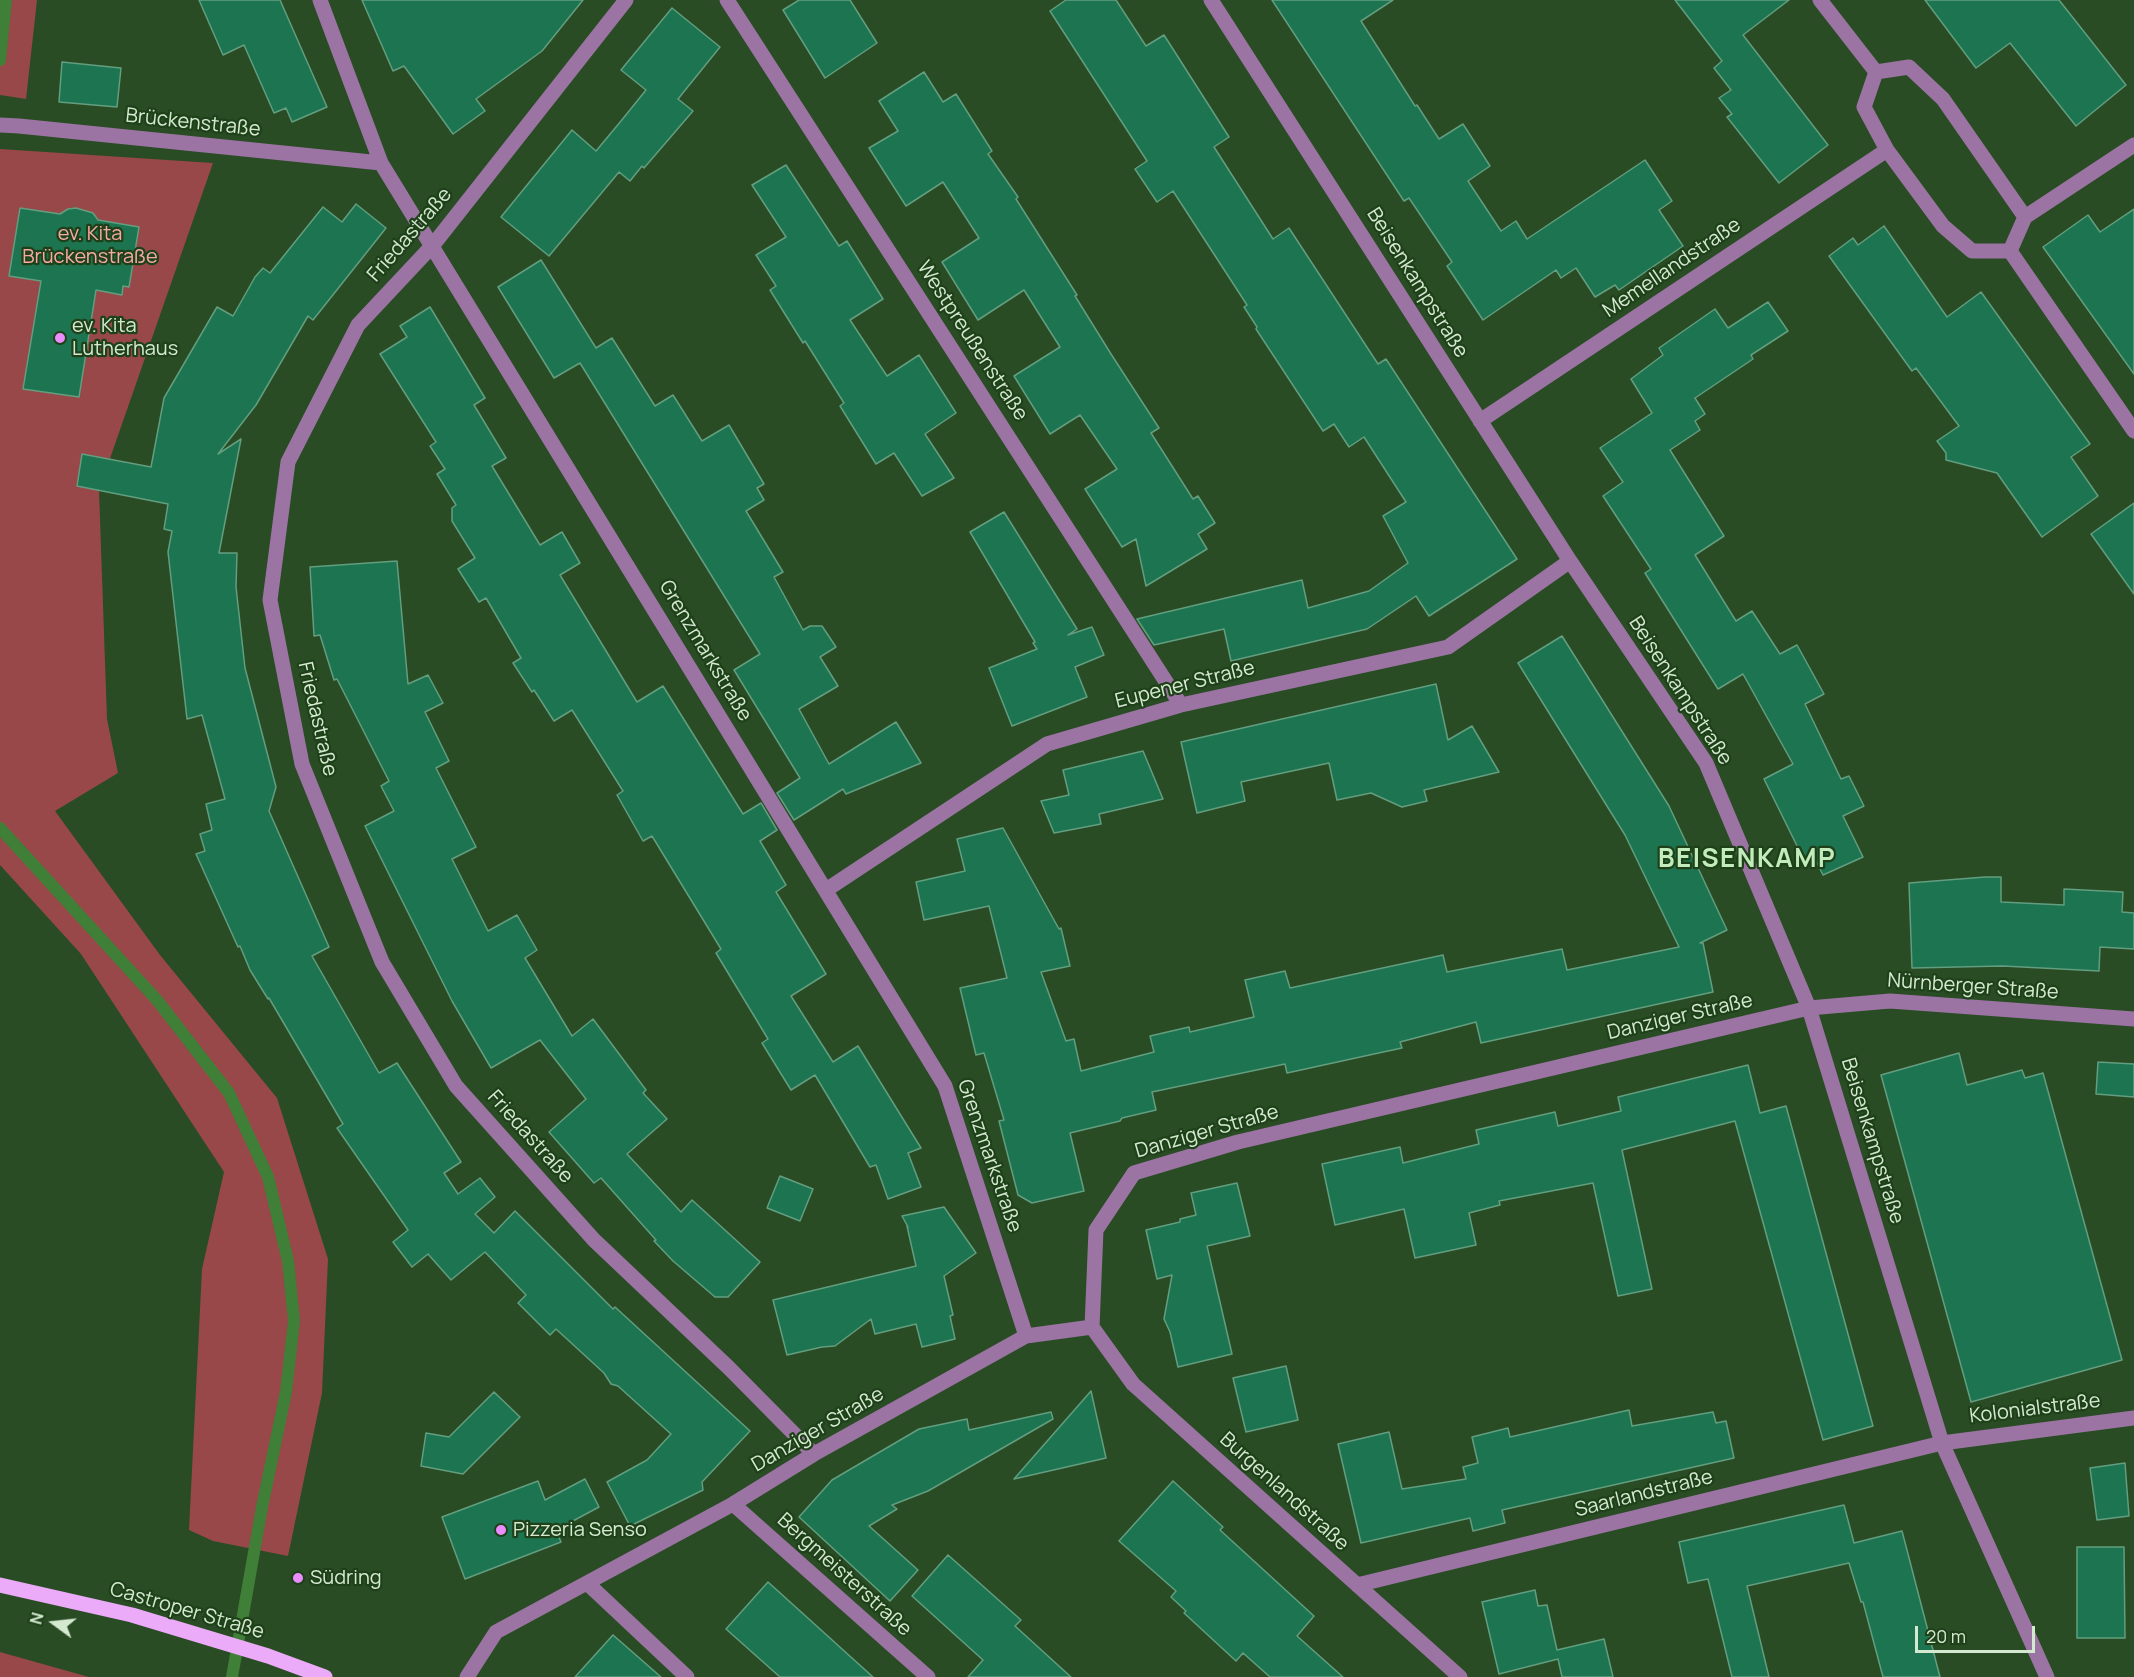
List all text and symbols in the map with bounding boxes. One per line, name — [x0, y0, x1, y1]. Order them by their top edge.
street label: Brückenstraße — [124, 104, 262, 142]
street label: Friedastraße — [363, 183, 457, 287]
street label: Beisenkampstraße — [1361, 204, 1473, 362]
street label: Memellandstraße — [1599, 213, 1745, 323]
park label: ev. Kita Brückenstraße — [22, 222, 158, 269]
street label: Westpreußenstraße — [911, 257, 1033, 425]
place label: ev. Kita Lutherhaus — [72, 314, 178, 361]
marker: ev. Kita Lutherhaus — [53, 331, 67, 345]
street label: Grenzmarkstraße — [653, 576, 757, 726]
street label: Beisenkampstraße — [1623, 612, 1737, 770]
street label: Eupener Straße — [1113, 656, 1257, 714]
street label: Friedastraße — [292, 659, 342, 779]
district label: BEISENKAMP — [1658, 844, 1836, 876]
street label: Nürnberger Straße — [1887, 969, 2059, 1005]
street label: Danziger Straße — [1605, 989, 1755, 1045]
street label: Beisenkampstraße — [1835, 1055, 1909, 1227]
street label: Grenzmarkstraße — [952, 1076, 1026, 1236]
street label: Friedastraße — [482, 1086, 578, 1188]
street label: Danziger Straße — [1132, 1100, 1282, 1164]
street label: Danziger Straße — [748, 1383, 888, 1477]
street label: Kolonialstraße — [1968, 1389, 2102, 1429]
street label: Burgenlandstraße — [1214, 1428, 1354, 1556]
street label: Saarlandstraße — [1573, 1465, 1715, 1523]
street label: Bergmeisterstraße — [772, 1508, 916, 1642]
place label: Pizzeria Senso — [513, 1518, 647, 1542]
marker: Pizzeria Senso — [494, 1523, 508, 1537]
place label: Südring — [310, 1566, 382, 1590]
marker: Südring — [291, 1571, 305, 1585]
street label: Castroper Straße — [107, 1577, 267, 1645]
north arrow — [24, 1593, 84, 1653]
text: N — [24, 1610, 49, 1627]
scale bar — [1918, 1614, 2038, 1652]
text: 20 m — [1926, 1624, 1966, 1648]

